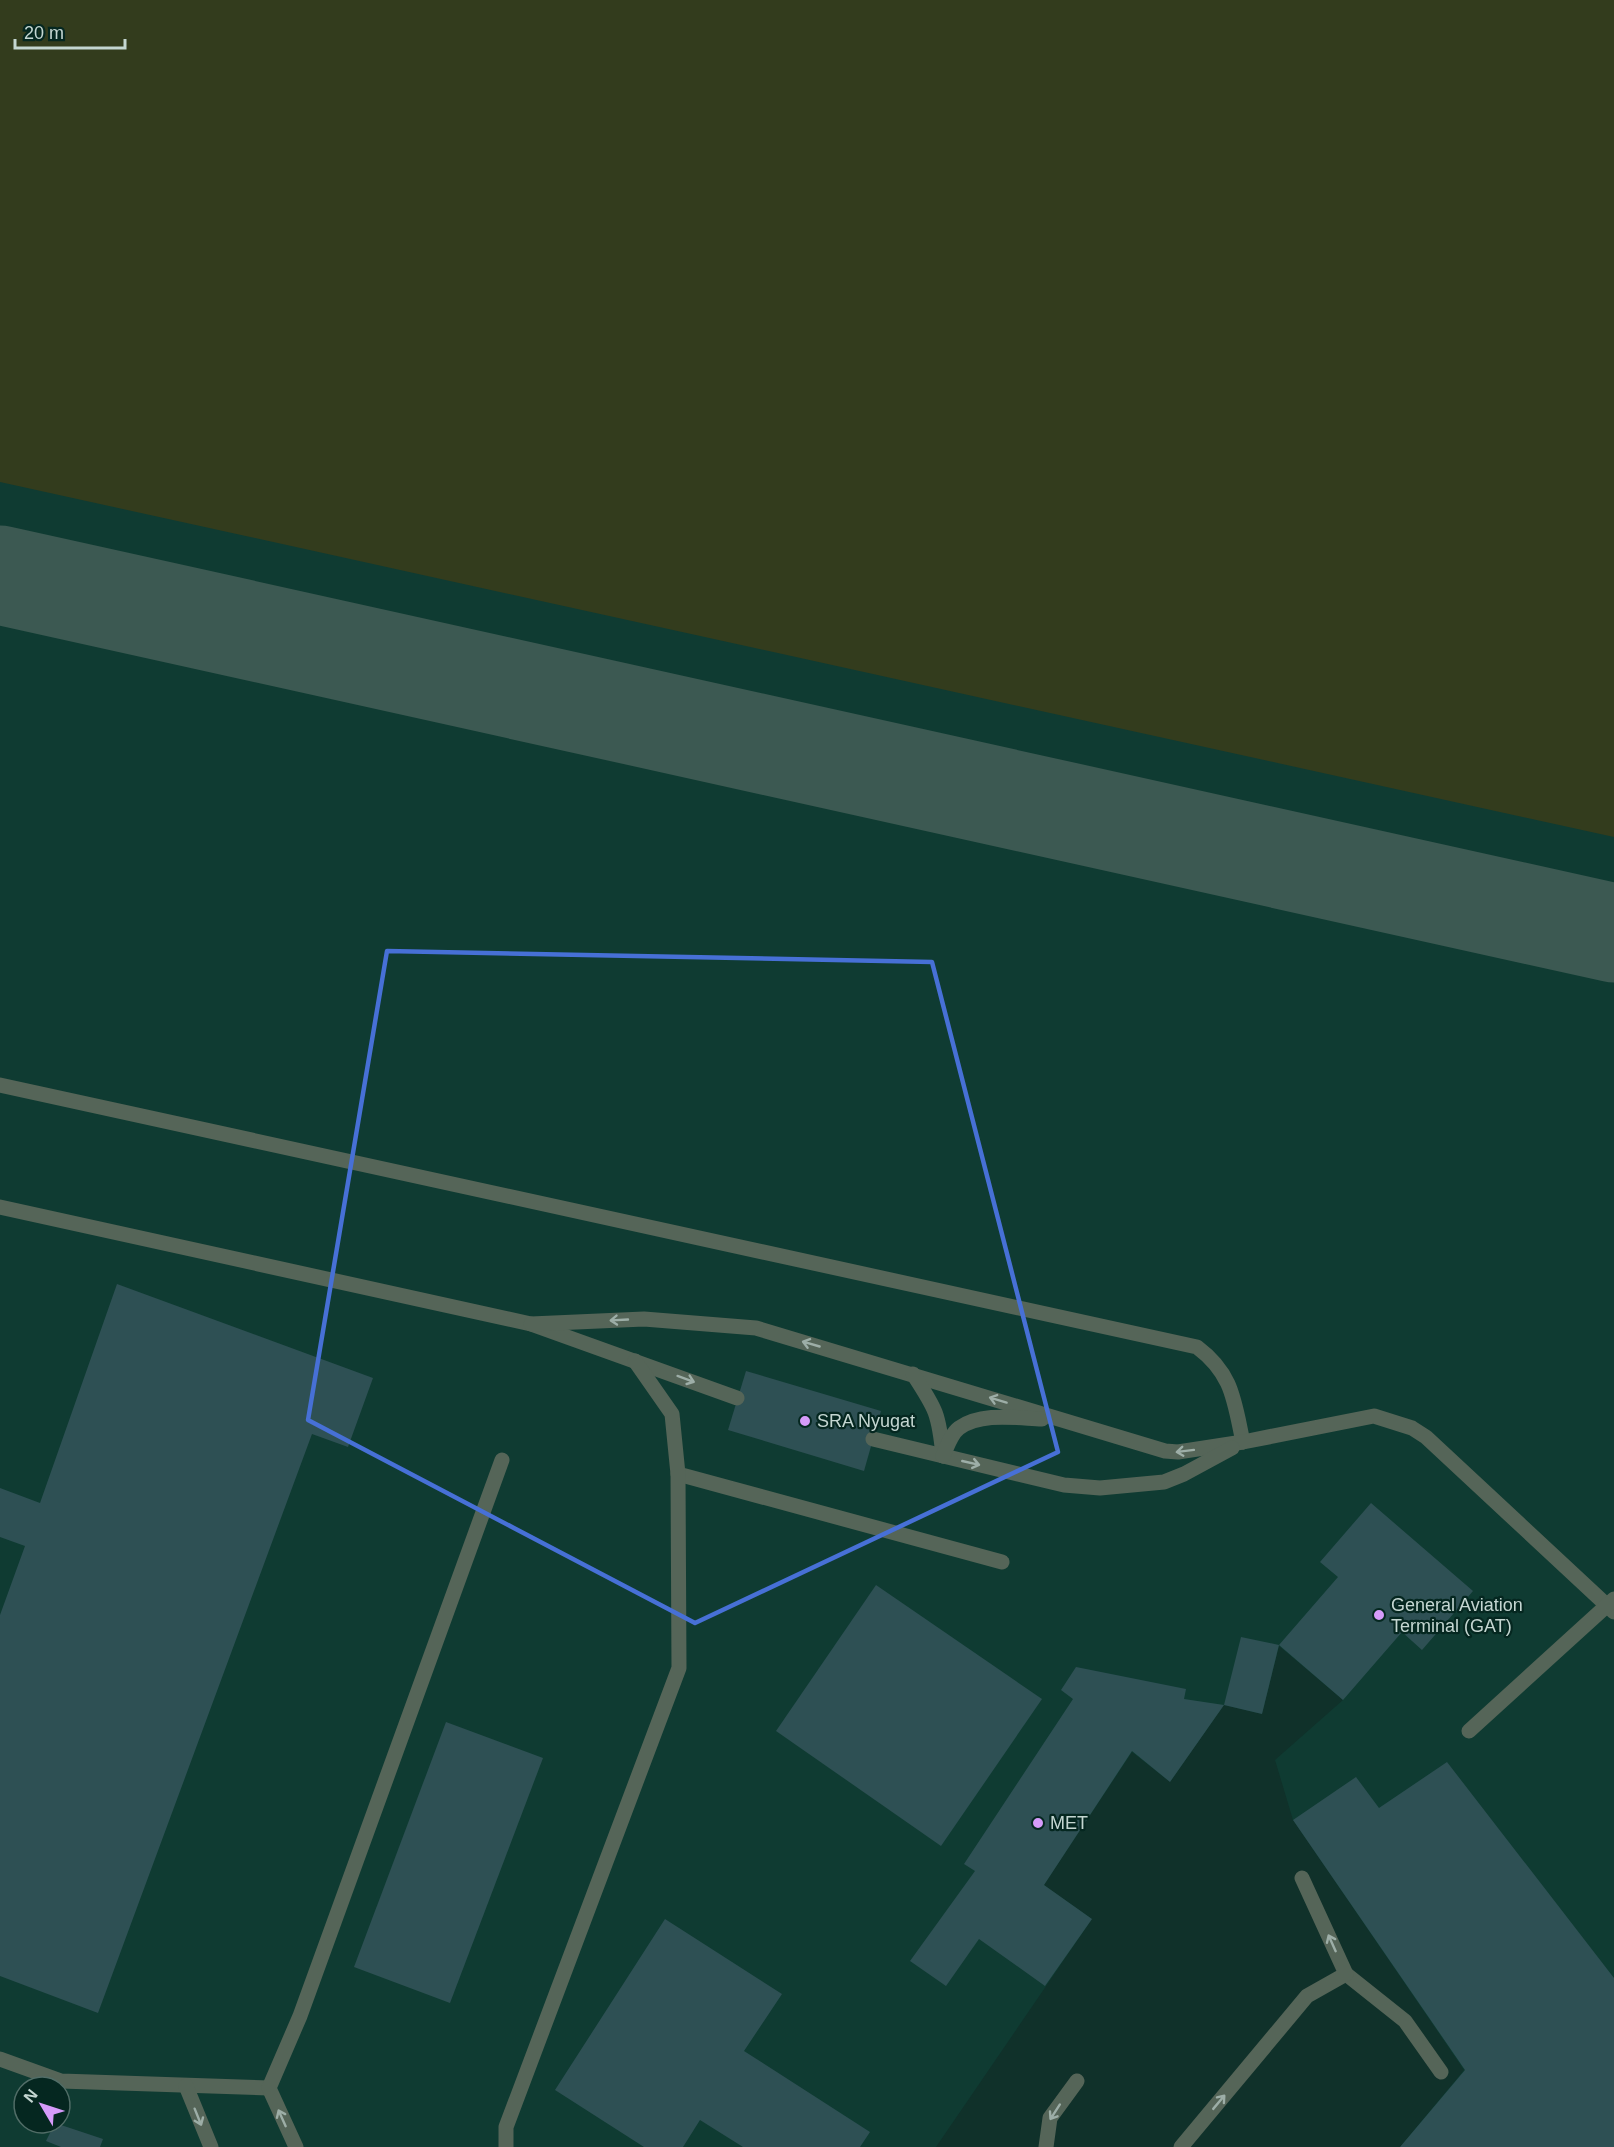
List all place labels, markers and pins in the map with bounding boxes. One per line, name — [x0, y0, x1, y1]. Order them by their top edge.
place label: SRA Nyugat — [817, 1411, 915, 1431]
marker: SRA Nyugat — [798, 1414, 812, 1428]
place label: General Aviation Terminal (GAT) — [1391, 1595, 1523, 1636]
marker: General Aviation Terminal (GAT) — [1372, 1608, 1386, 1622]
place label: MET — [1050, 1813, 1088, 1833]
marker: MET — [1031, 1816, 1045, 1830]

